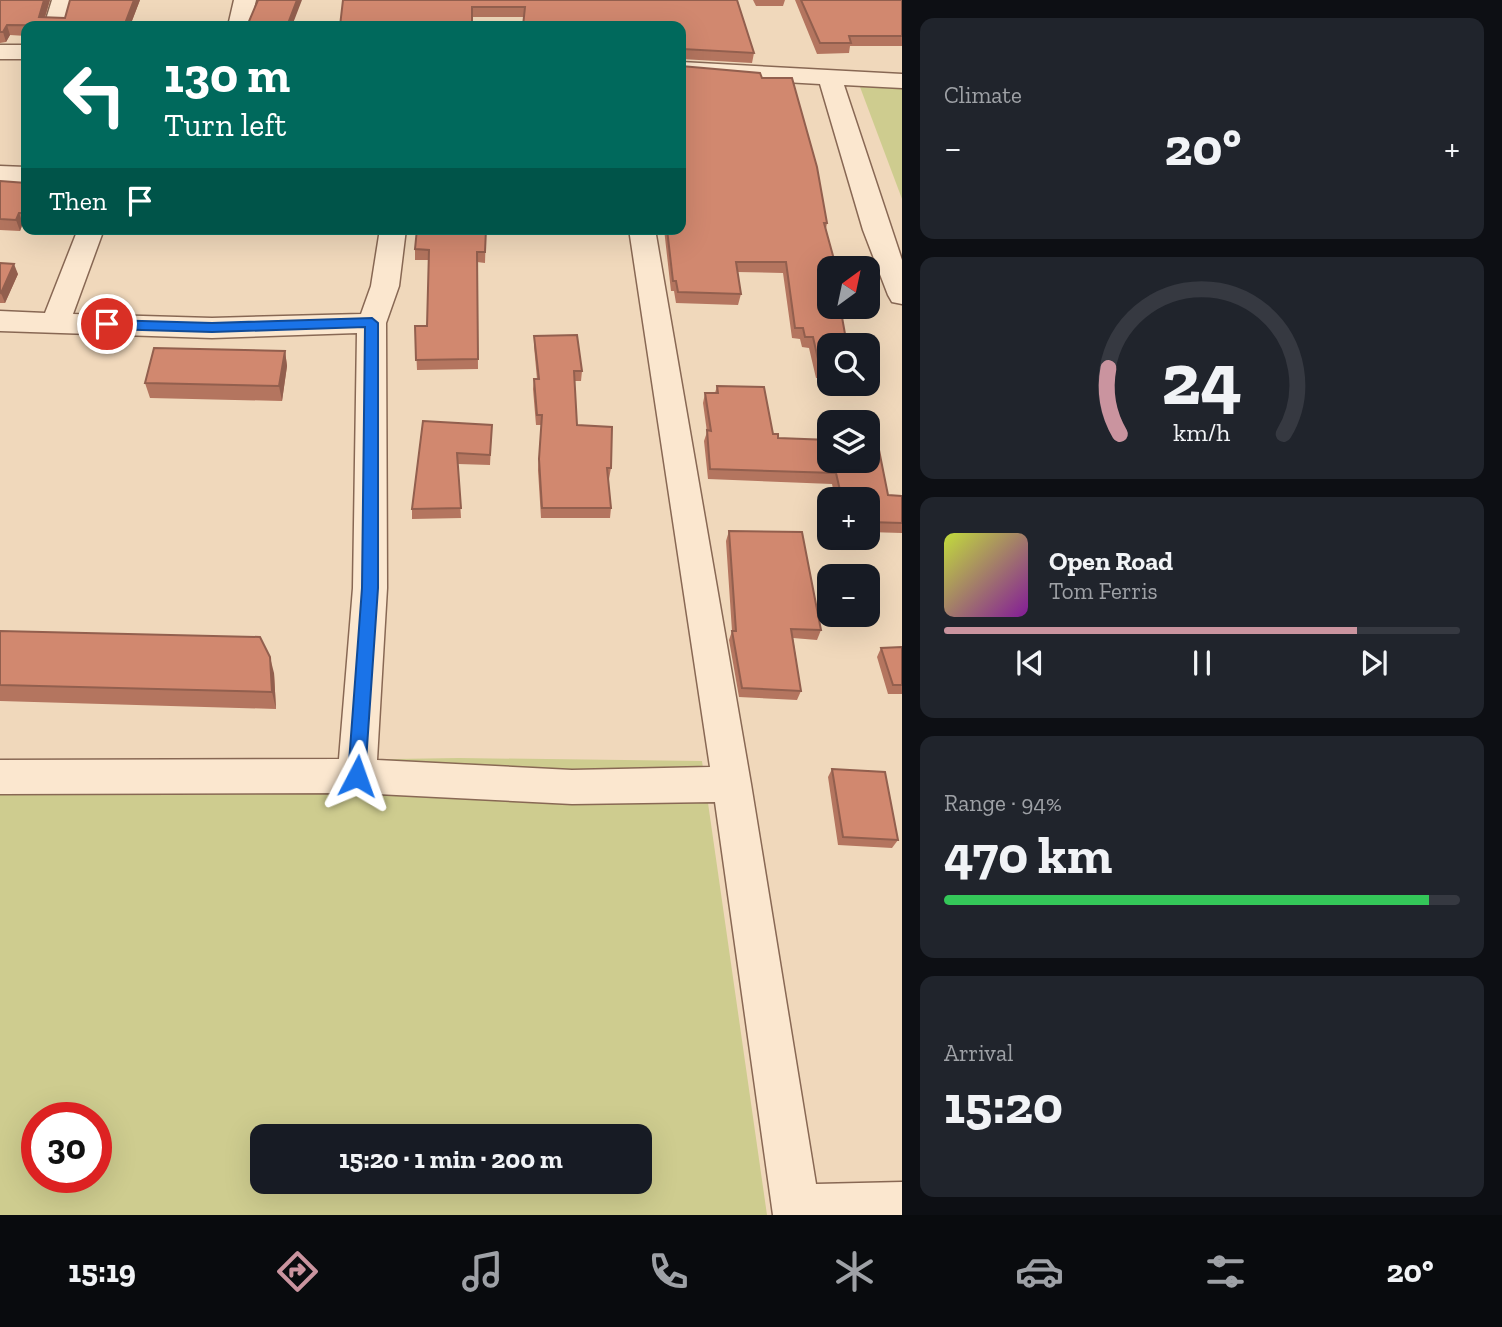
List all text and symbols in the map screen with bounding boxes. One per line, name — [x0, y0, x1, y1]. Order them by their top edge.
text: 130 m — [164, 46, 290, 105]
icon: left — [49, 49, 140, 140]
text: Climate — [944, 81, 1022, 109]
text: Turn left — [164, 106, 286, 144]
text: 20° — [1165, 116, 1241, 178]
text: − — [944, 125, 962, 171]
text: + — [1444, 125, 1460, 171]
icon: arrive — [121, 182, 159, 220]
text: Then — [49, 185, 107, 217]
north arrow — [817, 256, 880, 318]
map controls — [817, 256, 880, 627]
pin — [77, 294, 137, 354]
icon: arrive — [88, 305, 126, 343]
button: search — [817, 333, 880, 396]
text: 24 — [1162, 336, 1242, 424]
button: layers — [817, 410, 880, 473]
text: km/h — [1173, 417, 1231, 447]
button: + — [817, 487, 880, 550]
text: Open Road — [1049, 545, 1173, 577]
button: − — [817, 564, 880, 627]
text: Tom Ferris — [1049, 577, 1158, 605]
icon: previous — [1011, 644, 1049, 682]
icon: pause — [1183, 644, 1221, 682]
icon: next — [1355, 644, 1393, 682]
position arrow — [320, 739, 394, 813]
text: Range · 94% — [944, 789, 1062, 817]
text: 470 km — [944, 824, 1112, 886]
text: Arrival — [944, 1039, 1013, 1067]
text: 15:20 — [944, 1074, 1063, 1136]
speed limit sign: 30 — [21, 1102, 112, 1193]
text: 15:20 · 1 min · 200 m — [339, 1143, 563, 1175]
icon: directions — [273, 1247, 322, 1296]
icon: music — [458, 1247, 507, 1296]
icon: phone — [644, 1247, 693, 1296]
icon: climate — [830, 1247, 879, 1296]
icon: car — [1015, 1247, 1064, 1296]
icon: filters — [1201, 1247, 1250, 1296]
text: 15:19 — [68, 1252, 136, 1290]
text: 20° — [1386, 1252, 1434, 1290]

